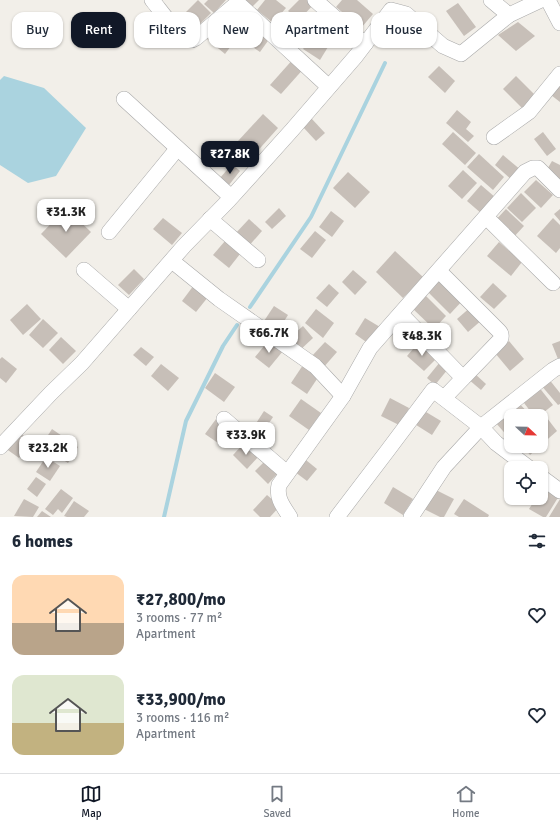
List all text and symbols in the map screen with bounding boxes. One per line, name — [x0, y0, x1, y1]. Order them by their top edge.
chip: Buy — [12, 12, 63, 48]
chip: Rent — [71, 12, 126, 48]
chip: Filters — [134, 12, 200, 48]
chip: New — [208, 12, 263, 48]
chip: Apartment — [271, 12, 363, 48]
chip: House — [371, 12, 437, 48]
pin: ₹27.8K — [197, 141, 263, 175]
text: ₹27.8K — [210, 146, 250, 162]
pin: ₹31.3K — [33, 199, 99, 233]
text: ₹31.3K — [46, 204, 86, 220]
pin: ₹66.7K — [236, 320, 302, 354]
pin: ₹48.3K — [389, 323, 455, 357]
text: ₹66.7K — [249, 325, 289, 341]
text: ₹48.3K — [402, 328, 442, 344]
north arrow — [504, 409, 548, 453]
map controls — [504, 409, 548, 505]
pin: ₹33.9K — [213, 422, 279, 456]
text: ₹33.9K — [226, 427, 266, 443]
pin: ₹23.2K — [15, 435, 81, 469]
text: ₹23.2K — [28, 440, 68, 456]
button: locate — [504, 461, 548, 505]
icon: filters — [526, 530, 548, 552]
text: 6 homes — [12, 531, 73, 552]
text: ₹27,800/mo — [136, 589, 226, 610]
icon: home — [44, 591, 92, 639]
icon: heart — [526, 604, 548, 626]
text: 3 rooms · 77 m² — [136, 610, 222, 626]
text: Apartment — [136, 626, 196, 642]
text: ₹33,900/mo — [136, 689, 226, 710]
icon: home — [44, 691, 92, 739]
icon: heart — [526, 704, 548, 726]
text: 3 rooms · 116 m² — [136, 710, 229, 726]
text: Apartment — [136, 726, 196, 742]
tab: Map — [80, 783, 102, 820]
tab: Saved — [263, 783, 291, 820]
tab: Home — [452, 783, 480, 820]

